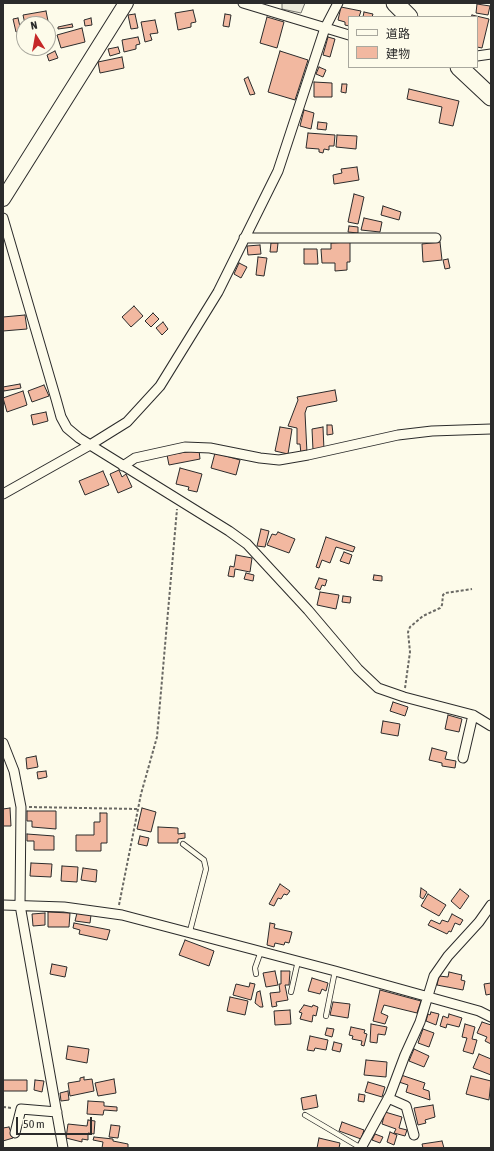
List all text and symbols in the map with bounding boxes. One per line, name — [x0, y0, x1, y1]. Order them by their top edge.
north arrow — [16, 16, 56, 56]
legend — [348, 16, 478, 68]
text: N — [30, 19, 38, 32]
text: 道路 — [386, 27, 410, 41]
text: 建物 — [386, 47, 410, 61]
scale bar — [18, 1109, 94, 1135]
text: 50 m — [23, 1117, 45, 1131]

